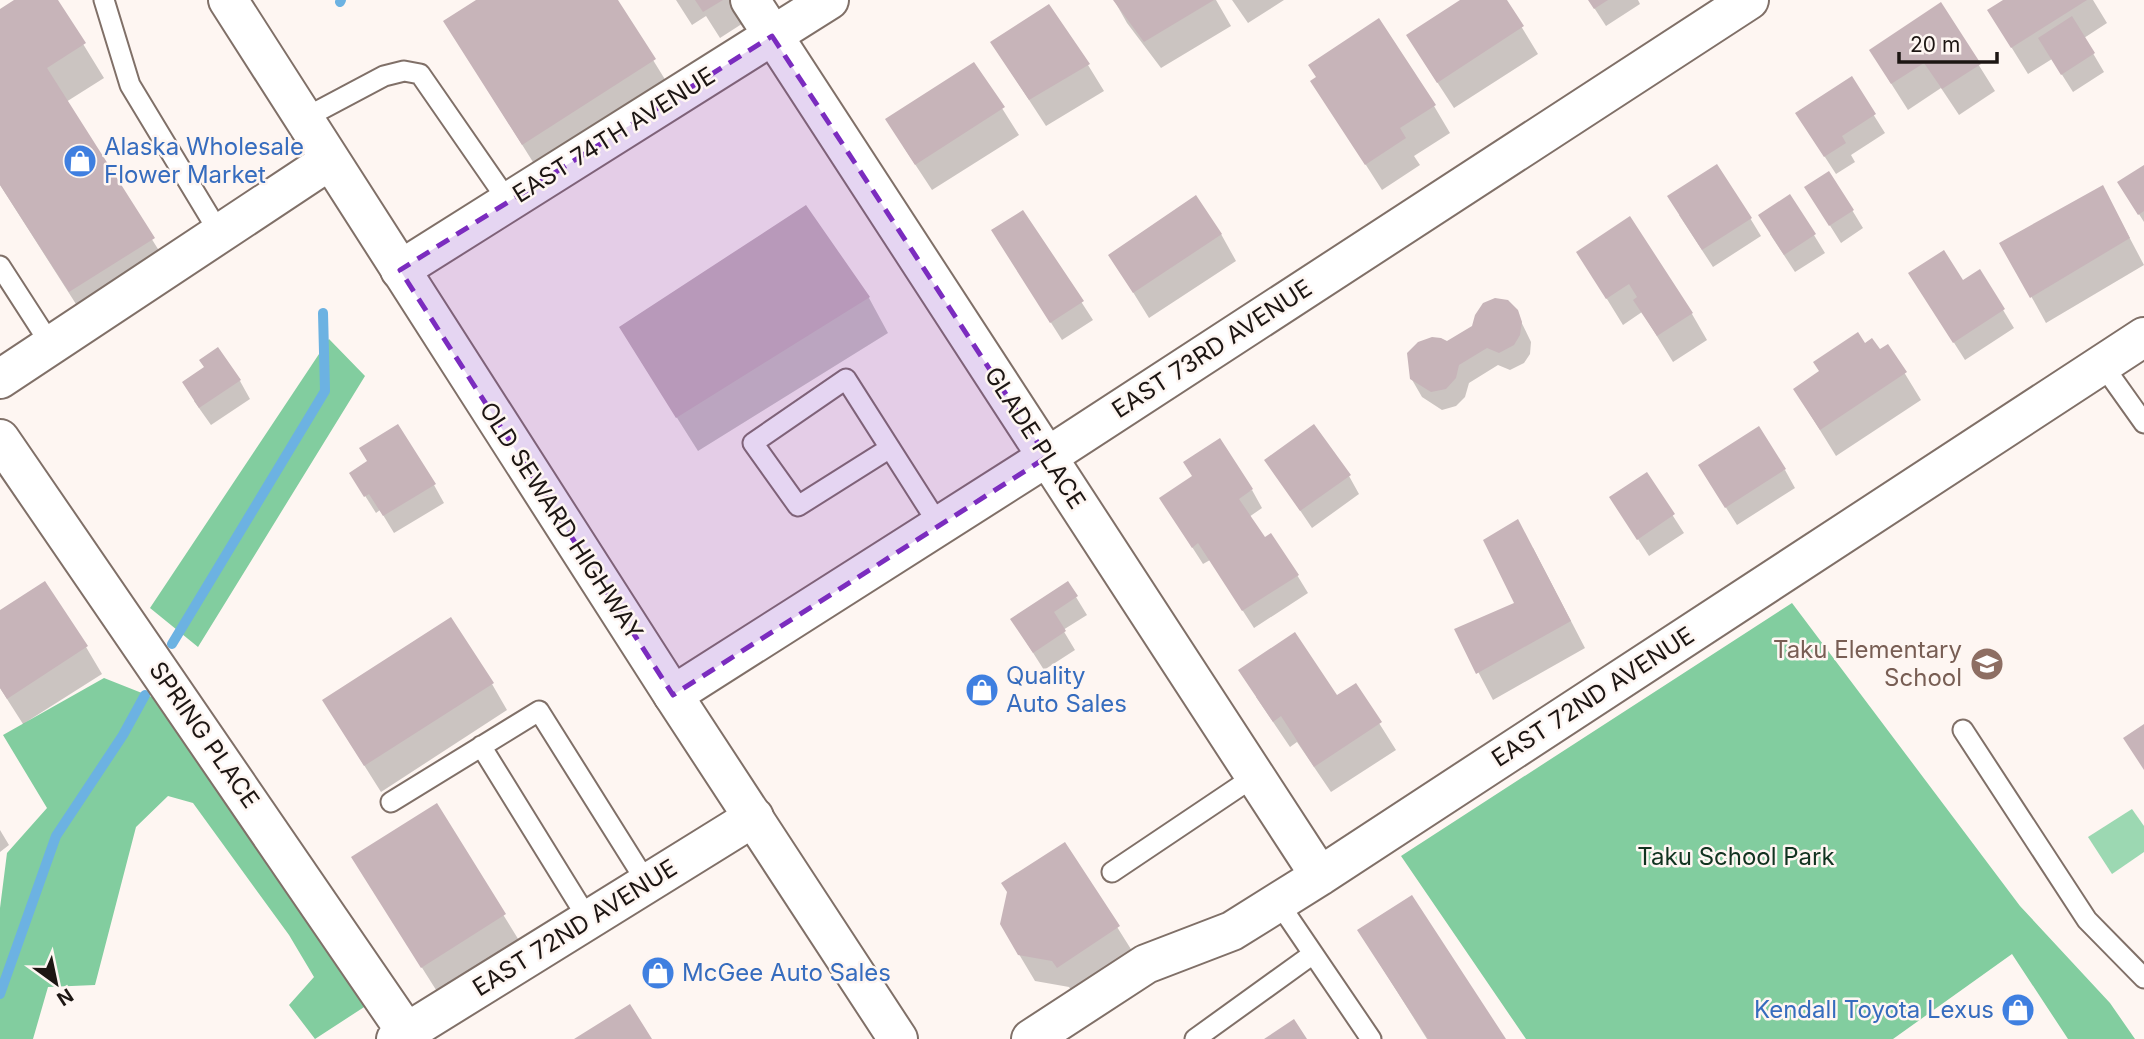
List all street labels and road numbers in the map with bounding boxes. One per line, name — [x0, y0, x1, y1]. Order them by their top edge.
street label: EAST 74TH AVENUE — [507, 61, 720, 209]
street label: EAST 73RD AVENUE — [1106, 273, 1317, 424]
street label: GLADE PLACE — [979, 361, 1092, 514]
street label: OLD SEWARD HIGHWAY — [474, 396, 649, 645]
street label: EAST 72ND AVENUE — [1486, 620, 1699, 773]
street label: SPRING PLACE — [143, 656, 266, 813]
street label: EAST 72ND AVENUE — [467, 853, 682, 1002]

